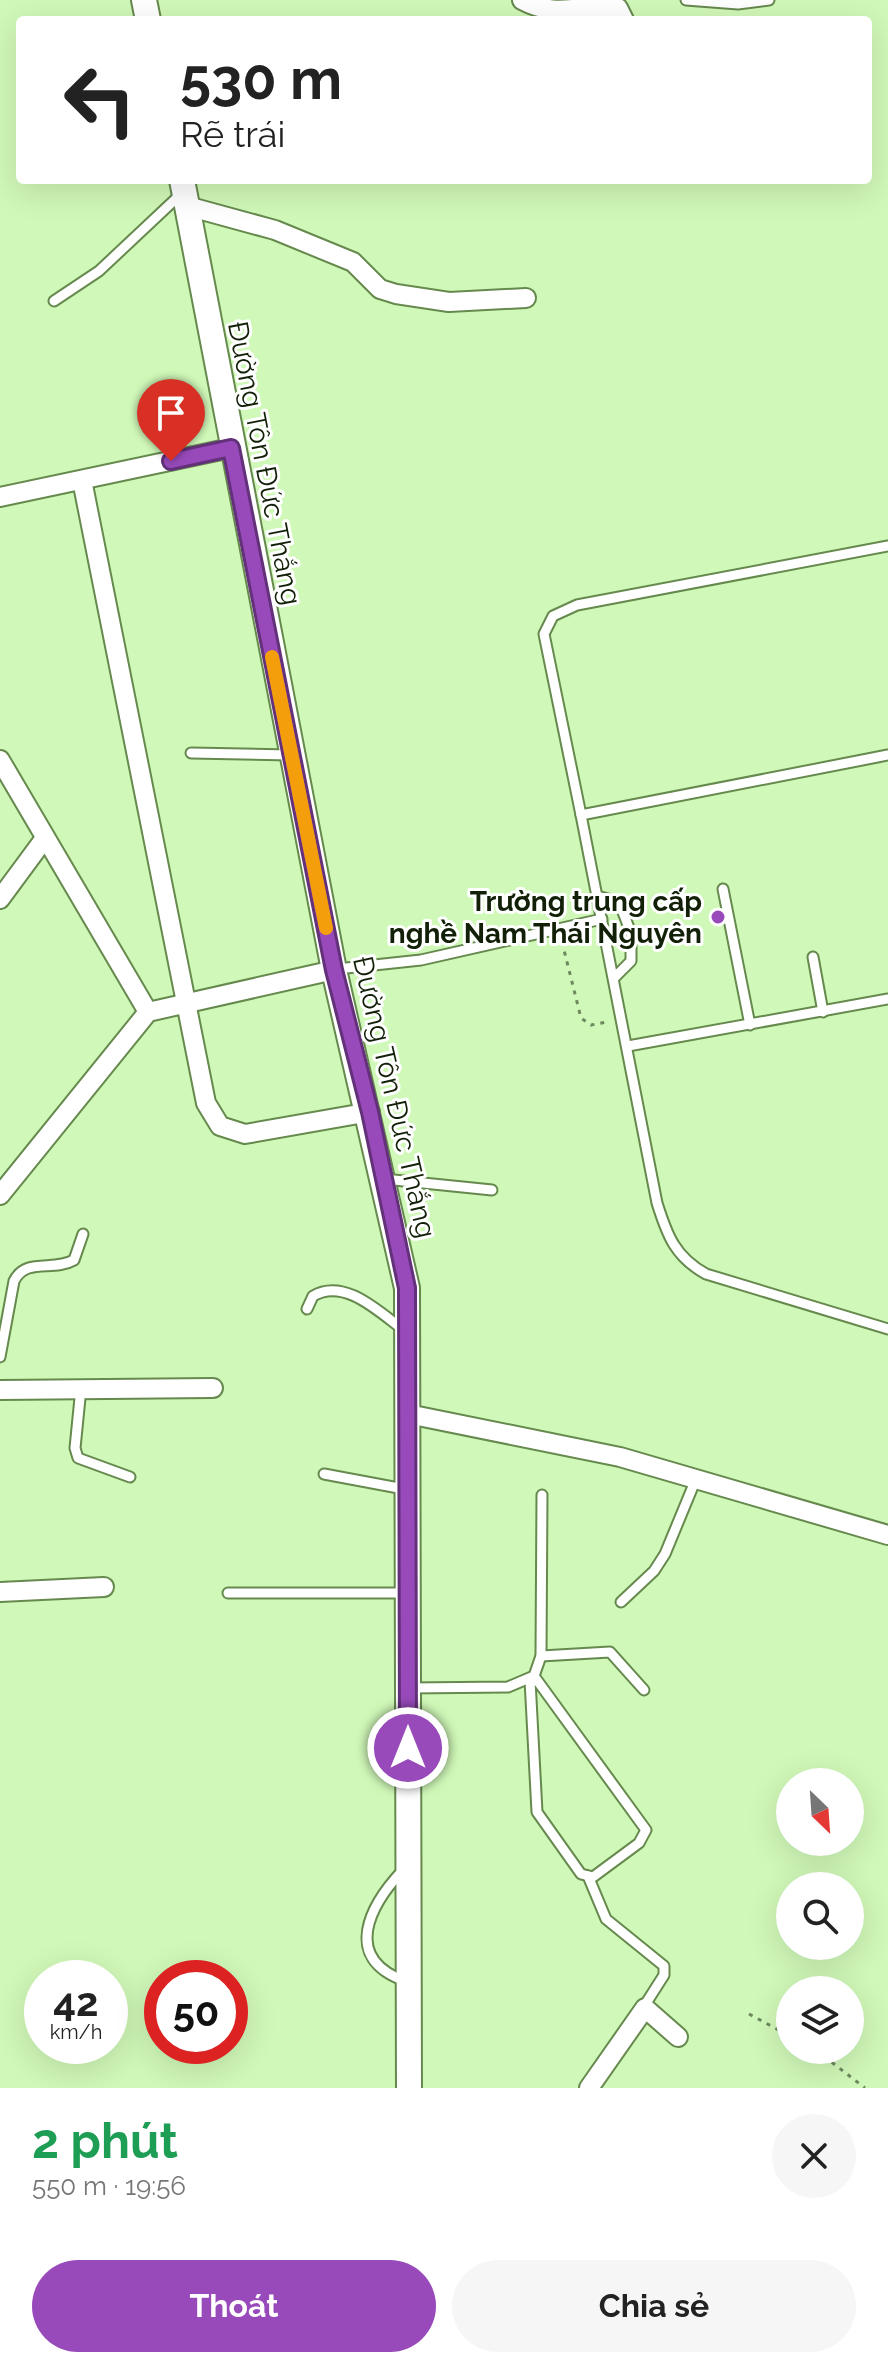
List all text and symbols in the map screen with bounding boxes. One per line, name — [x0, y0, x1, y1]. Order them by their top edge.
text: 530 m — [180, 46, 342, 112]
icon: left — [48, 48, 152, 152]
text: Rẽ trái — [180, 113, 285, 155]
street label: Đường Tôn Đức Thắng — [221, 318, 308, 608]
pin — [137, 379, 205, 461]
icon: arrive — [149, 391, 193, 435]
place label: Trường trung cấp nghề Nam Thái Nguyên — [389, 885, 702, 950]
marker: Trường trung cấp nghề Nam Thái Nguyên — [709, 908, 727, 926]
street label: Đường Tôn Đức Thắng — [346, 953, 443, 1241]
position arrow — [366, 1706, 450, 1790]
north arrow — [776, 1768, 864, 1856]
map controls — [776, 1768, 864, 2064]
button: search — [776, 1872, 864, 1960]
speed limit sign: 50 — [144, 1960, 248, 2064]
button: layers — [776, 1976, 864, 2064]
text: 42 — [53, 1978, 99, 2025]
text: km/h — [50, 2020, 102, 2044]
text: 2 phút — [32, 2113, 178, 2169]
button: close — [772, 2114, 856, 2198]
text: 550 m · 19:56 — [32, 2171, 186, 2201]
button: Thoát — [32, 2260, 436, 2352]
button: Chia sẻ — [452, 2260, 856, 2352]

